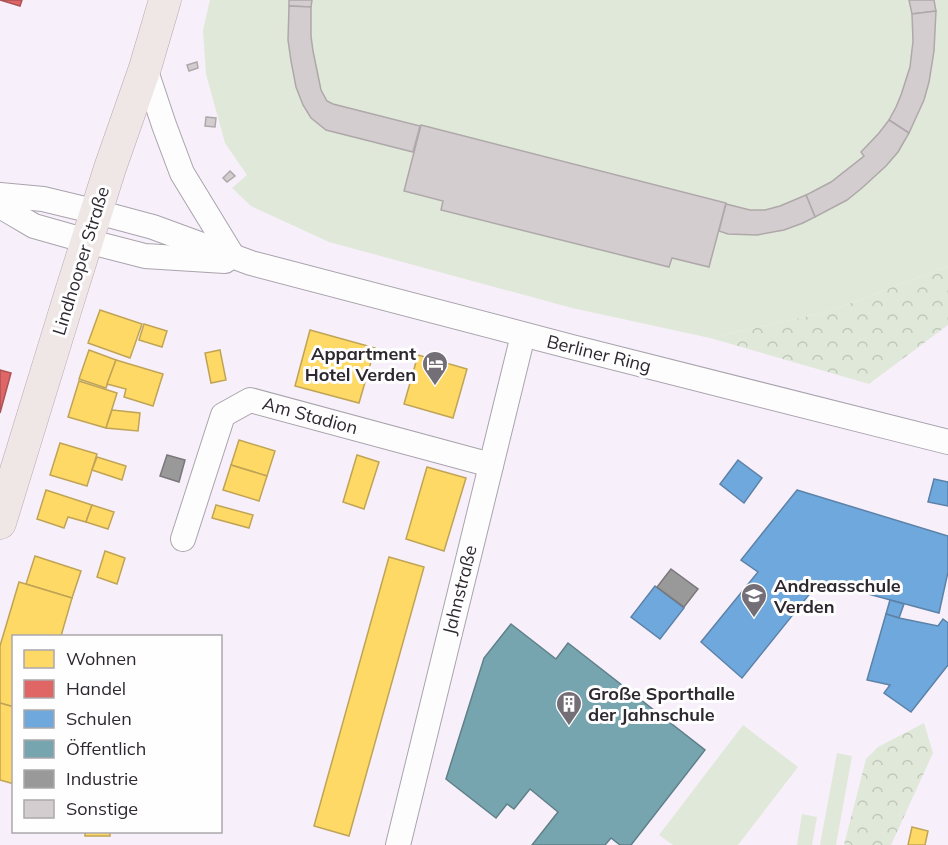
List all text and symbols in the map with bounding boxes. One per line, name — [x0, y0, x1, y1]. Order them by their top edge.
street label: Lindhooper Straße — [47, 184, 114, 338]
street label: Berliner Ring — [544, 329, 654, 378]
place label: Appartment Hotel Verden — [305, 342, 416, 386]
hotel icon: Appartment Hotel Verden — [420, 349, 450, 387]
street label: Am Stadion — [260, 392, 360, 439]
street label: Jahnstraße — [437, 543, 482, 637]
place label: Andreasschule Verden — [773, 574, 901, 618]
school or university icon: Andreasschule Verden — [739, 581, 769, 619]
legend — [12, 635, 222, 833]
text: Wohnen — [66, 647, 137, 670]
text: Handel — [66, 677, 126, 700]
place label: Große Sporthalle der Jahnschule — [588, 682, 735, 726]
building icon: Große Sporthalle der Jahnschule — [554, 689, 584, 727]
text: Schulen — [66, 707, 132, 730]
text: Öffentlich — [66, 737, 146, 760]
text: Industrie — [66, 767, 138, 790]
text: Sonstige — [66, 797, 138, 820]

